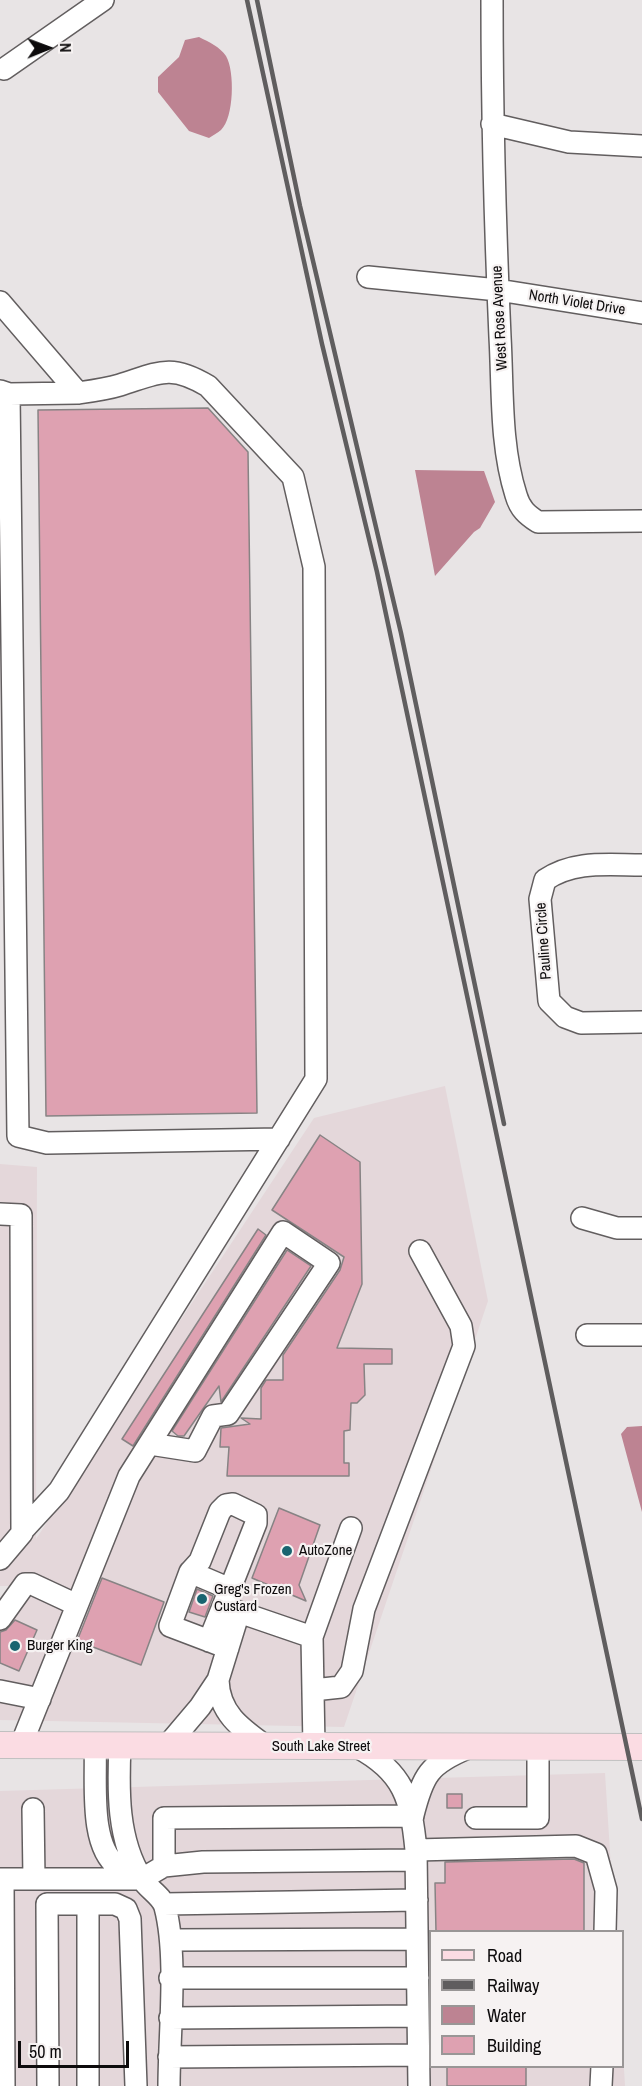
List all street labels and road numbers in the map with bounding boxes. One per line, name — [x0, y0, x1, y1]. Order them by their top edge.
street label: West Rose Avenue — [488, 265, 512, 371]
street label: North Violet Drive — [527, 286, 627, 320]
street label: Pauline Circle — [532, 902, 556, 980]
street label: South Lake Street — [272, 1738, 370, 1756]

